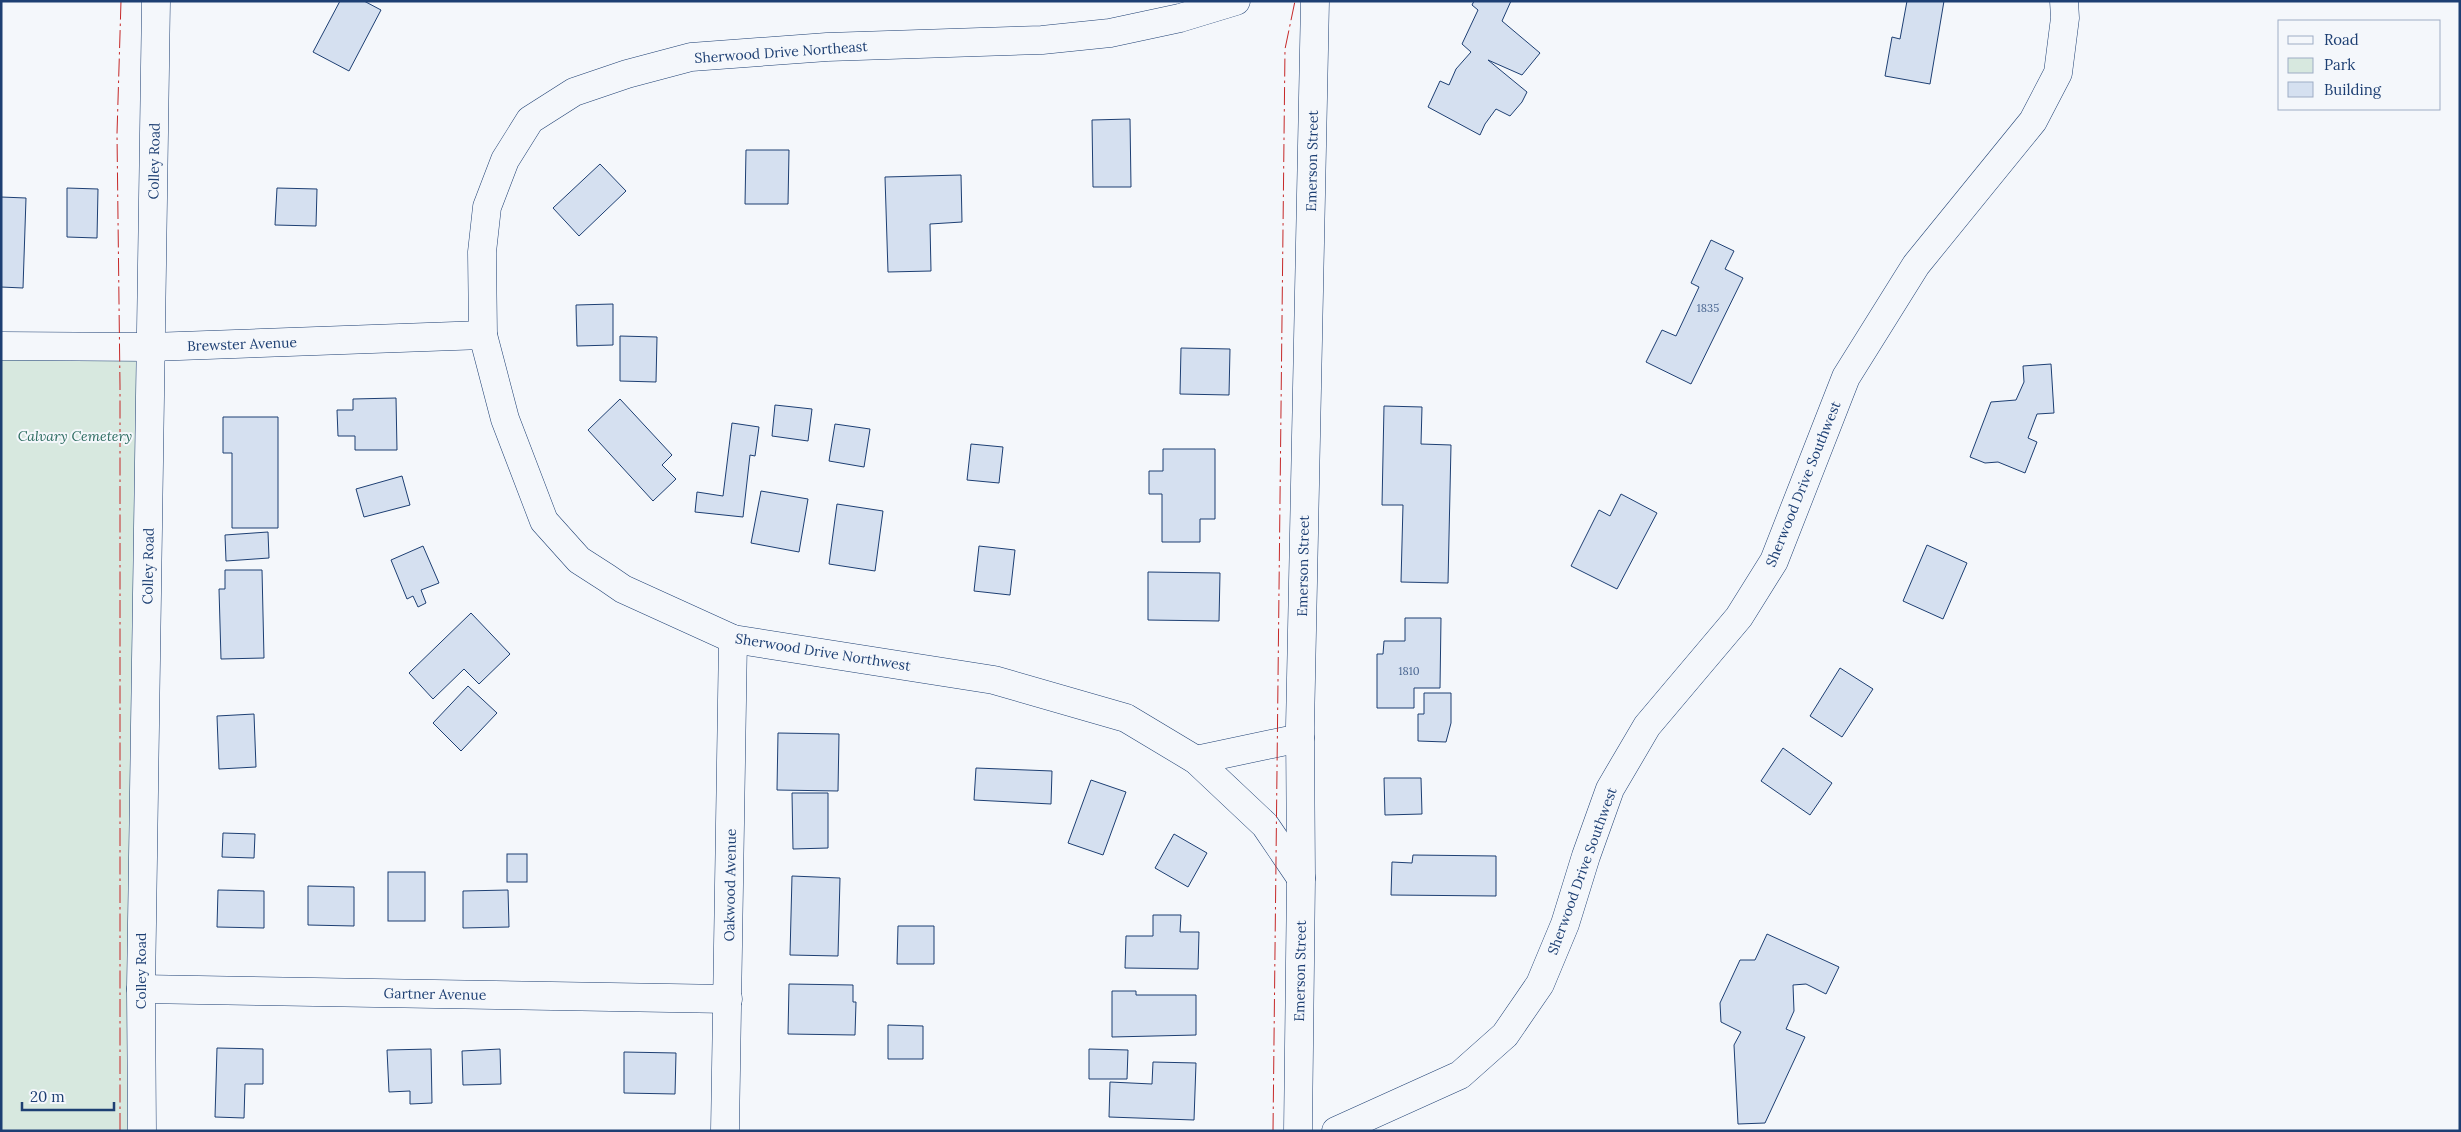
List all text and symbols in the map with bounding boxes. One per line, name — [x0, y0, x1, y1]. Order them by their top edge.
legend — [2278, 20, 2441, 110]
text: Road — [2324, 30, 2359, 49]
street label: Sherwood Drive Northeast — [694, 37, 869, 67]
text: Park — [2324, 55, 2355, 74]
text: Building — [2324, 80, 2382, 99]
street label: Emerson Street — [1302, 110, 1322, 212]
street label: Colley Road — [144, 123, 164, 199]
house number: 1835 — [1697, 301, 1719, 315]
street label: Brewster Avenue — [187, 333, 298, 355]
street label: Sherwood Drive Southwest — [1761, 398, 1845, 569]
park label: Calvary Cemetery — [18, 427, 132, 445]
street label: Emerson Street — [1293, 515, 1313, 617]
street label: Colley Road — [138, 528, 158, 604]
street label: Sherwood Drive Northwest — [734, 629, 913, 675]
house number: 1810 — [1398, 664, 1420, 678]
street label: Sherwood Drive Southwest — [1543, 784, 1621, 957]
street label: Oakwood Avenue — [720, 828, 740, 942]
street label: Emerson Street — [1290, 920, 1310, 1022]
street label: Colley Road — [132, 933, 150, 1009]
street label: Gartner Avenue — [383, 984, 487, 1004]
scale bar — [22, 1080, 115, 1112]
text: 20 m — [30, 1087, 65, 1106]

